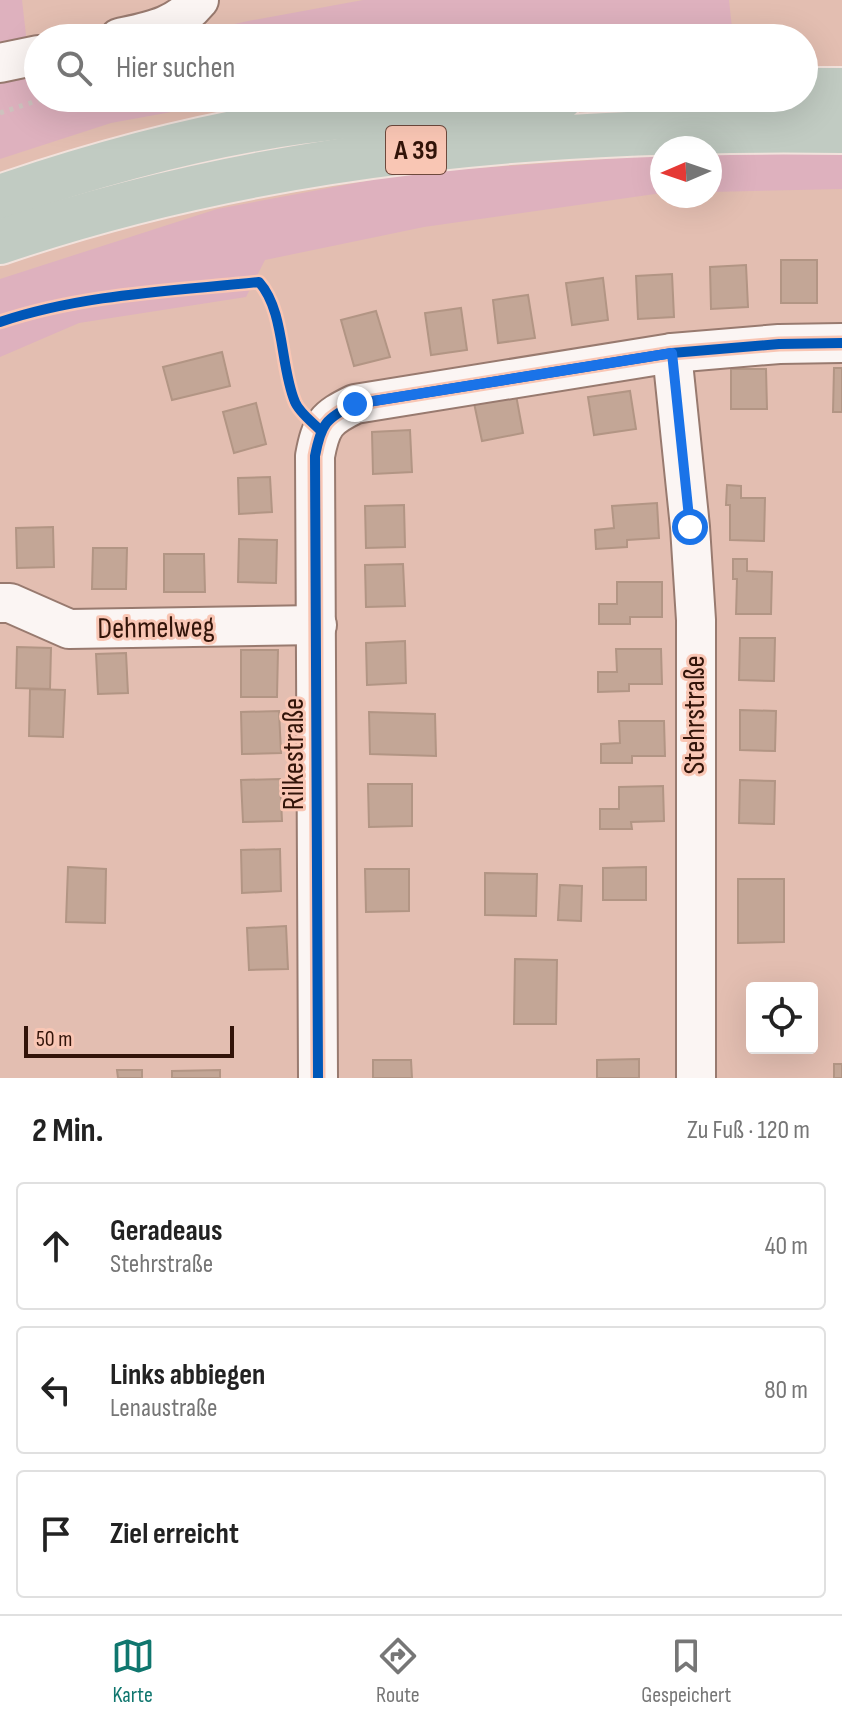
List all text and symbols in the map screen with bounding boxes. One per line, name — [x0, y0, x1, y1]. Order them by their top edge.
search box — [24, 24, 818, 112]
icon: search — [52, 46, 96, 90]
text: Hier suchen — [116, 50, 235, 86]
road number: A 39 — [386, 126, 446, 174]
north arrow — [650, 136, 722, 208]
route end — [337, 386, 373, 422]
route start — [672, 509, 708, 545]
street label: Dehmelweg — [97, 609, 215, 647]
street label: Stehrstraße — [677, 655, 713, 775]
street label: Rilkestraße — [276, 698, 312, 810]
map controls — [746, 982, 818, 1054]
button: locate — [746, 982, 818, 1054]
scale bar — [24, 1022, 234, 1058]
text: 50 m — [36, 1026, 72, 1053]
text: 2 Min. — [32, 1110, 103, 1151]
text: Zu Fuß · 120 m — [687, 1115, 810, 1146]
text: Geradeaus — [110, 1213, 223, 1249]
icon: ahead — [34, 1224, 78, 1268]
text: 40 m — [765, 1231, 808, 1262]
text: Stehrstraße — [110, 1249, 213, 1280]
text: Links abbiegen — [110, 1357, 265, 1393]
icon: left — [34, 1368, 78, 1412]
text: 80 m — [764, 1375, 808, 1406]
text: Lenaustraße — [110, 1393, 217, 1424]
icon: arrive — [34, 1512, 78, 1556]
text: Ziel erreicht — [110, 1516, 239, 1552]
tab: Karte — [111, 1634, 155, 1709]
tab: Route — [376, 1634, 420, 1709]
tab: Gespeichert — [641, 1634, 731, 1709]

